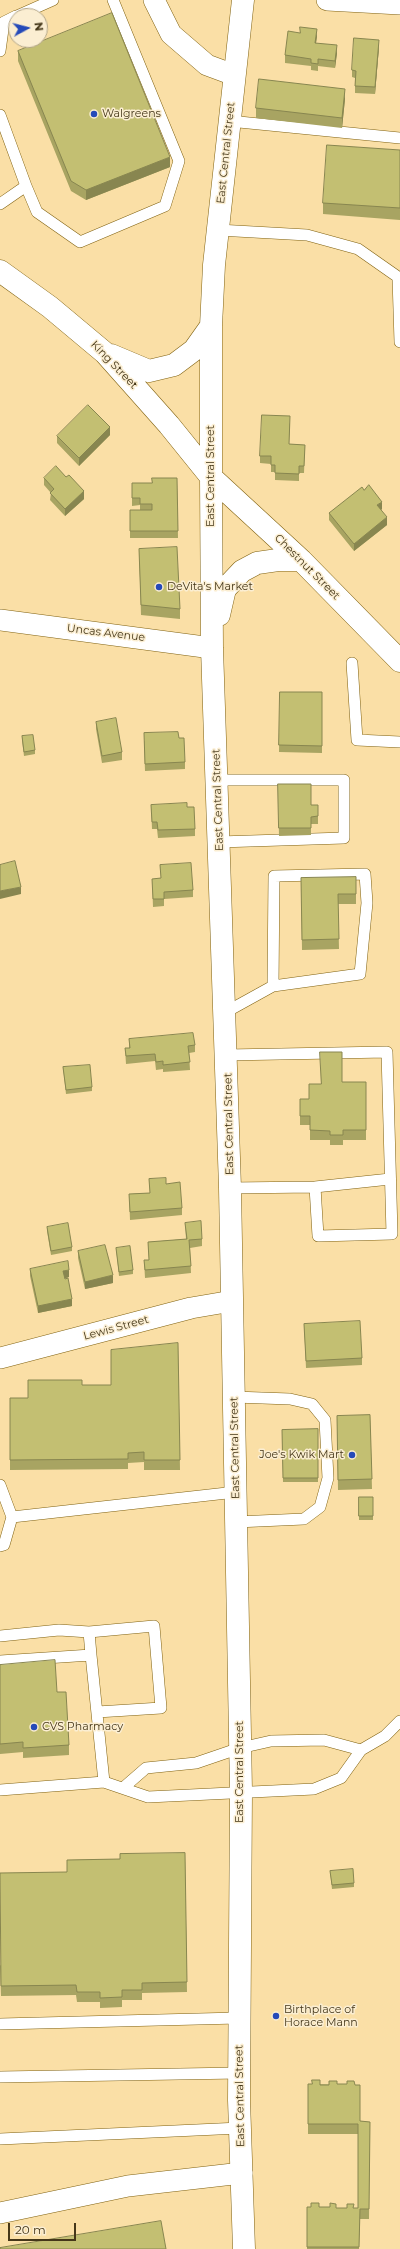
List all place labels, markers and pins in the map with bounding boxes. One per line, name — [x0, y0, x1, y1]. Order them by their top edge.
place label: Walgreens — [102, 107, 161, 121]
marker: Walgreens — [89, 109, 99, 119]
place label: DeVita's Market — [167, 580, 253, 594]
marker: DeVita's Market — [154, 582, 164, 592]
place label: Joe's Kwik Mart — [259, 1448, 344, 1462]
marker: Joe's Kwik Mart — [347, 1450, 357, 1460]
place label: CVS Pharmacy — [42, 1720, 123, 1734]
marker: CVS Pharmacy — [29, 1722, 39, 1732]
place label: Birthplace of Horace Mann — [284, 2003, 358, 2029]
marker: Birthplace of Horace Mann — [271, 2011, 281, 2021]

